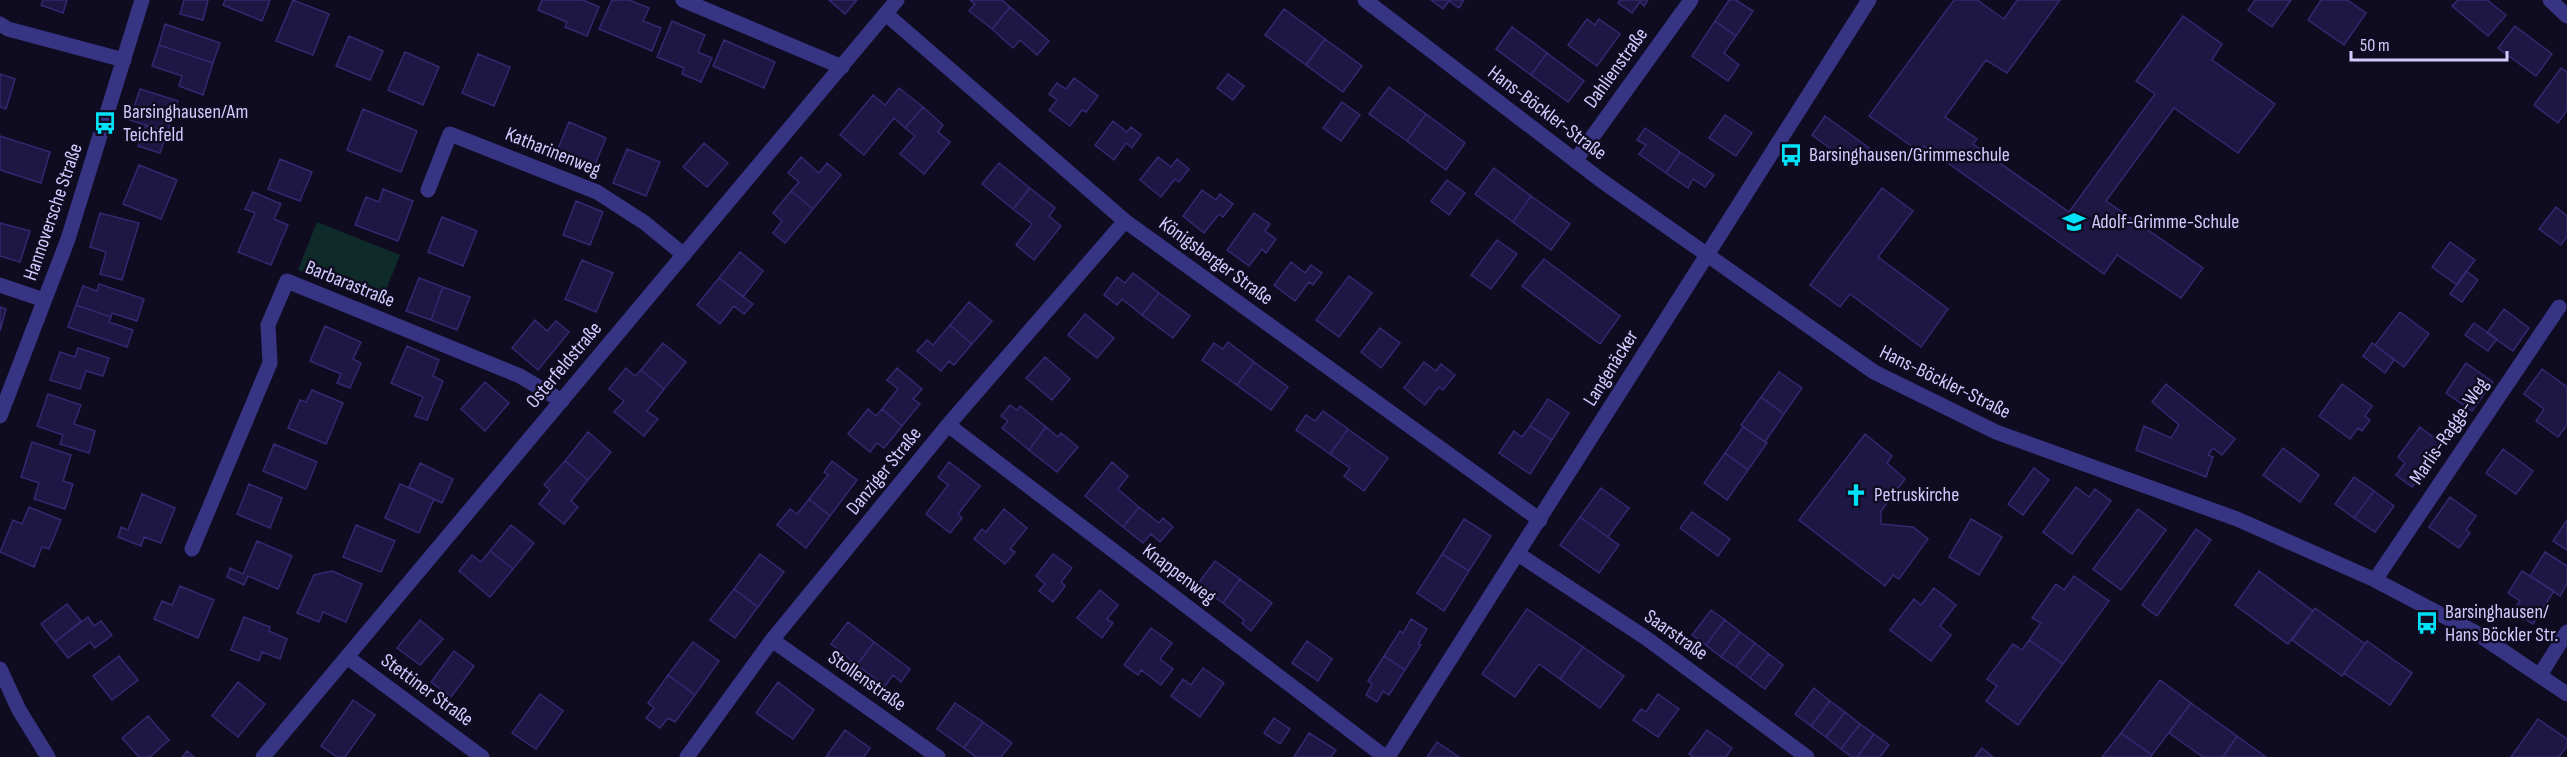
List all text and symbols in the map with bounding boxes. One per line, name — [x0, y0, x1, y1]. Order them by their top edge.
street label: Dahlienstraße — [1579, 23, 1653, 113]
scale bar — [2351, 24, 2507, 62]
text: 50 m — [2360, 35, 2390, 56]
street label: Hans-Böckler-Straße — [1483, 61, 1611, 165]
place label: Barsinghausen/Am Teichfeld — [123, 100, 248, 147]
bus stop icon: Barsinghausen/Am Teichfeld — [92, 110, 118, 136]
street label: Katharinenweg — [502, 122, 604, 182]
street label: Hannoversche Straße — [18, 140, 88, 284]
bus stop icon: Barsinghausen/Grimmeschule — [1778, 142, 1804, 168]
place label: Barsinghausen/Grimmeschule — [1809, 143, 2010, 167]
school or university icon: Adolf-Grimme-Schule — [2061, 209, 2087, 235]
place label: Adolf-Grimme-Schule — [2091, 210, 2239, 234]
street label: Königsberger Straße — [1154, 212, 1278, 310]
street label: Barbarastraße — [302, 255, 398, 313]
street label: Osterfeldstraße — [521, 317, 607, 413]
street label: Langenäcker — [1578, 325, 1644, 410]
street label: Hans-Böckler-Straße — [1876, 340, 2014, 424]
street label: Marlis-Ragge-Weg — [2404, 373, 2494, 489]
street label: Danziger Straße — [841, 422, 927, 520]
church icon: Petruskirche — [1843, 482, 1869, 508]
place label: Petruskirche — [1874, 483, 1959, 507]
street label: Knappenweg — [1138, 539, 1220, 609]
place label: Barsinghausen/ Hans Böckler Str. — [2445, 600, 2558, 647]
street label: Saarstraße — [1640, 604, 1712, 666]
bus stop icon: Barsinghausen/ Hans Böckler Str. — [2414, 610, 2440, 636]
street label: Stollenstraße — [823, 645, 911, 717]
street label: Stettiner Straße — [376, 649, 478, 731]

